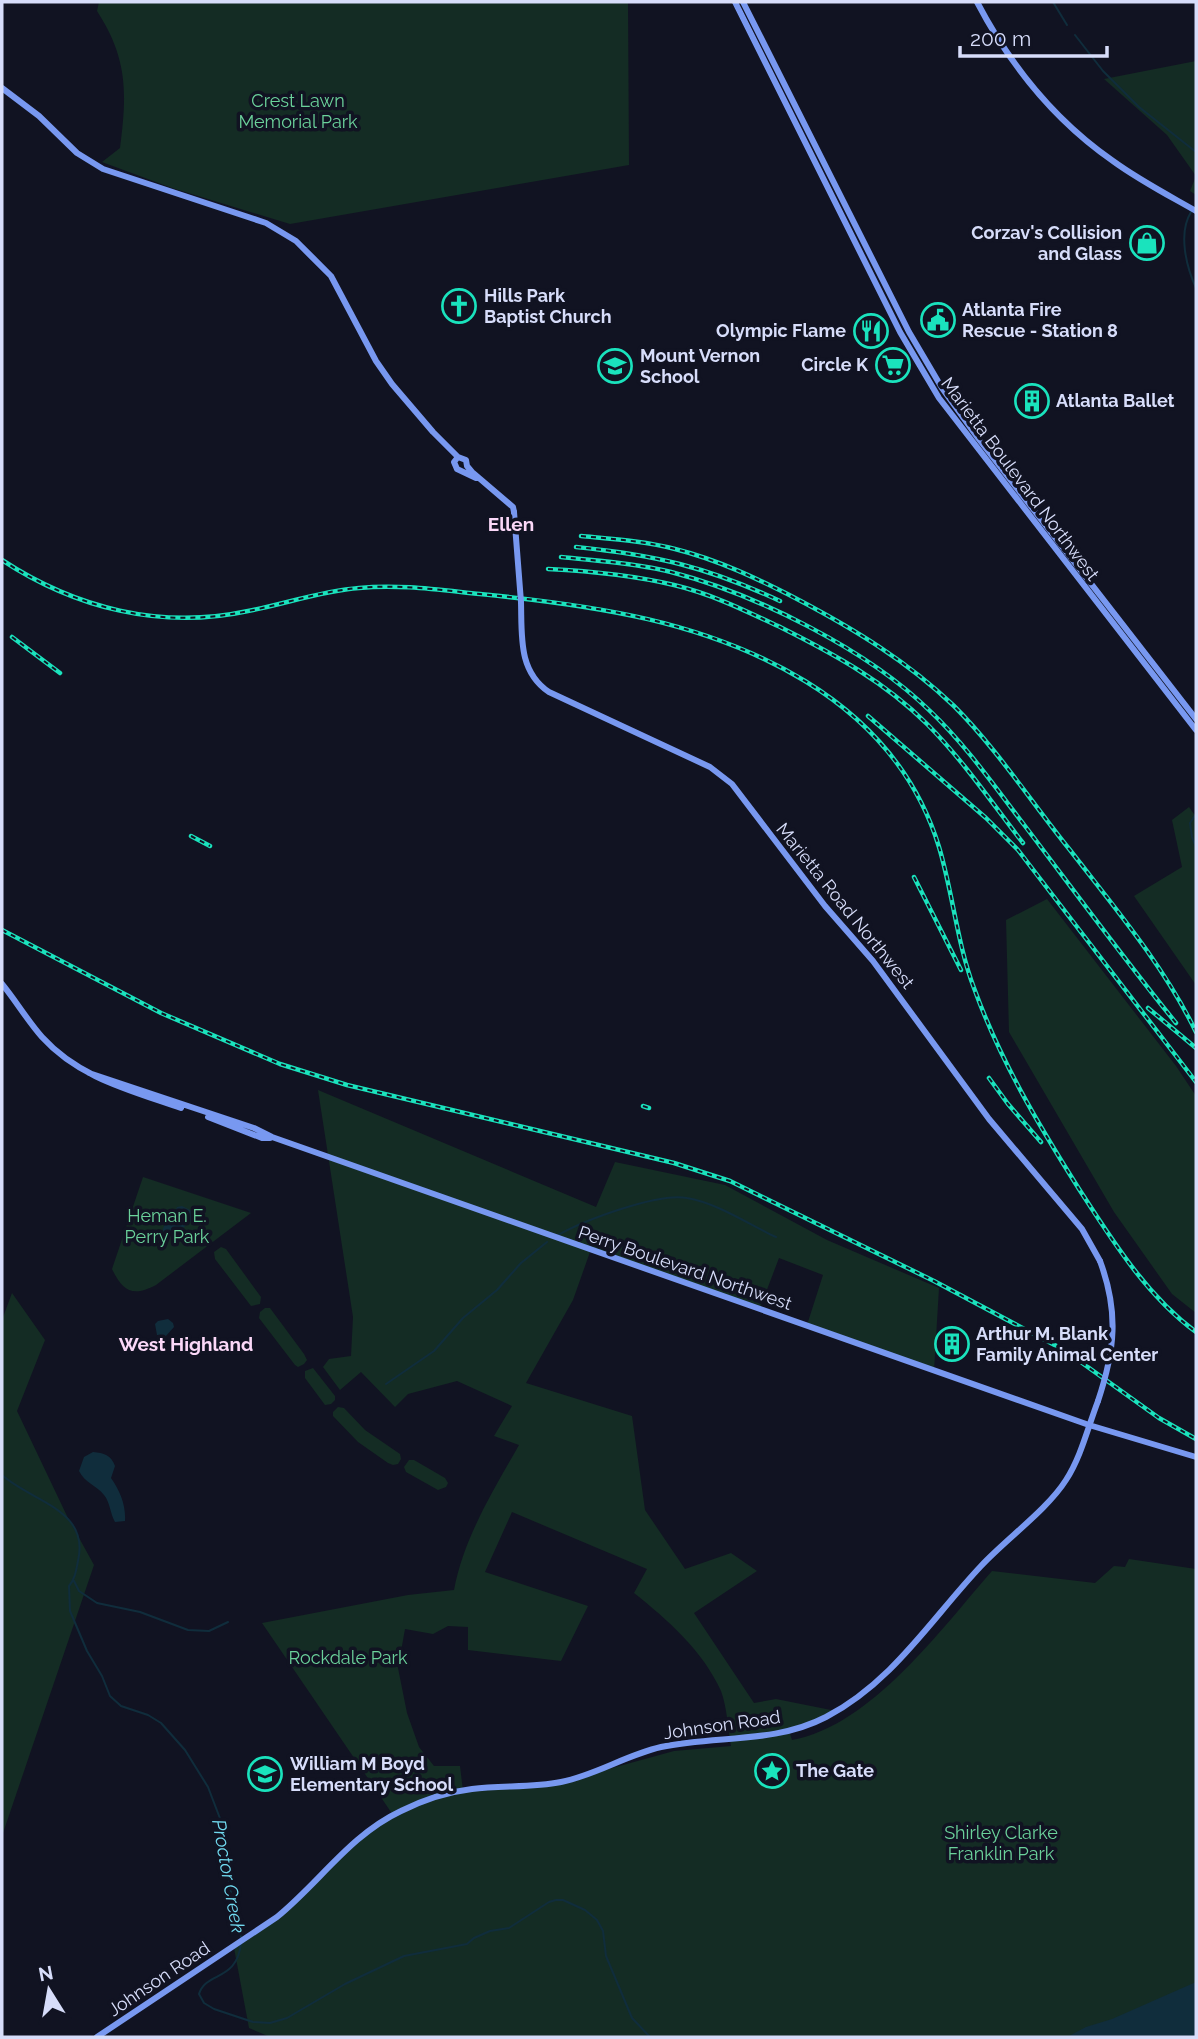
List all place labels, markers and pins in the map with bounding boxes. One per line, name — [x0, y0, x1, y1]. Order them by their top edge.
place label: Corzav's Collision and Glass — [971, 222, 1122, 264]
shop icon: Corzav's Collision and Glass — [1128, 224, 1166, 262]
place label: Hills Park Baptist Church — [484, 285, 612, 327]
church icon: Hills Park Baptist Church — [440, 287, 478, 325]
place label: Atlanta Fire Rescue - Station 8 — [962, 299, 1118, 341]
public building icon: Atlanta Fire Rescue - Station 8 — [919, 301, 957, 339]
restaurant icon: Olympic Flame — [852, 312, 890, 350]
place label: Olympic Flame — [716, 320, 846, 341]
place label: Mount Vernon School — [640, 345, 760, 387]
supermarket icon: Circle K — [874, 346, 912, 384]
school or university icon: Mount Vernon School — [596, 347, 634, 385]
place label: Circle K — [801, 354, 869, 375]
building icon: Atlanta Ballet — [1013, 382, 1051, 420]
place label: Atlanta Ballet — [1056, 390, 1175, 411]
place label: Arthur M. Blank Family Animal Center — [976, 1323, 1158, 1365]
building icon: Arthur M. Blank Family Animal Center — [933, 1325, 971, 1363]
place icon: The Gate — [753, 1752, 791, 1790]
place label: William M Boyd Elementary School — [290, 1753, 454, 1795]
school or university icon: William M Boyd Elementary School — [246, 1755, 284, 1793]
place label: The Gate — [796, 1760, 874, 1781]

